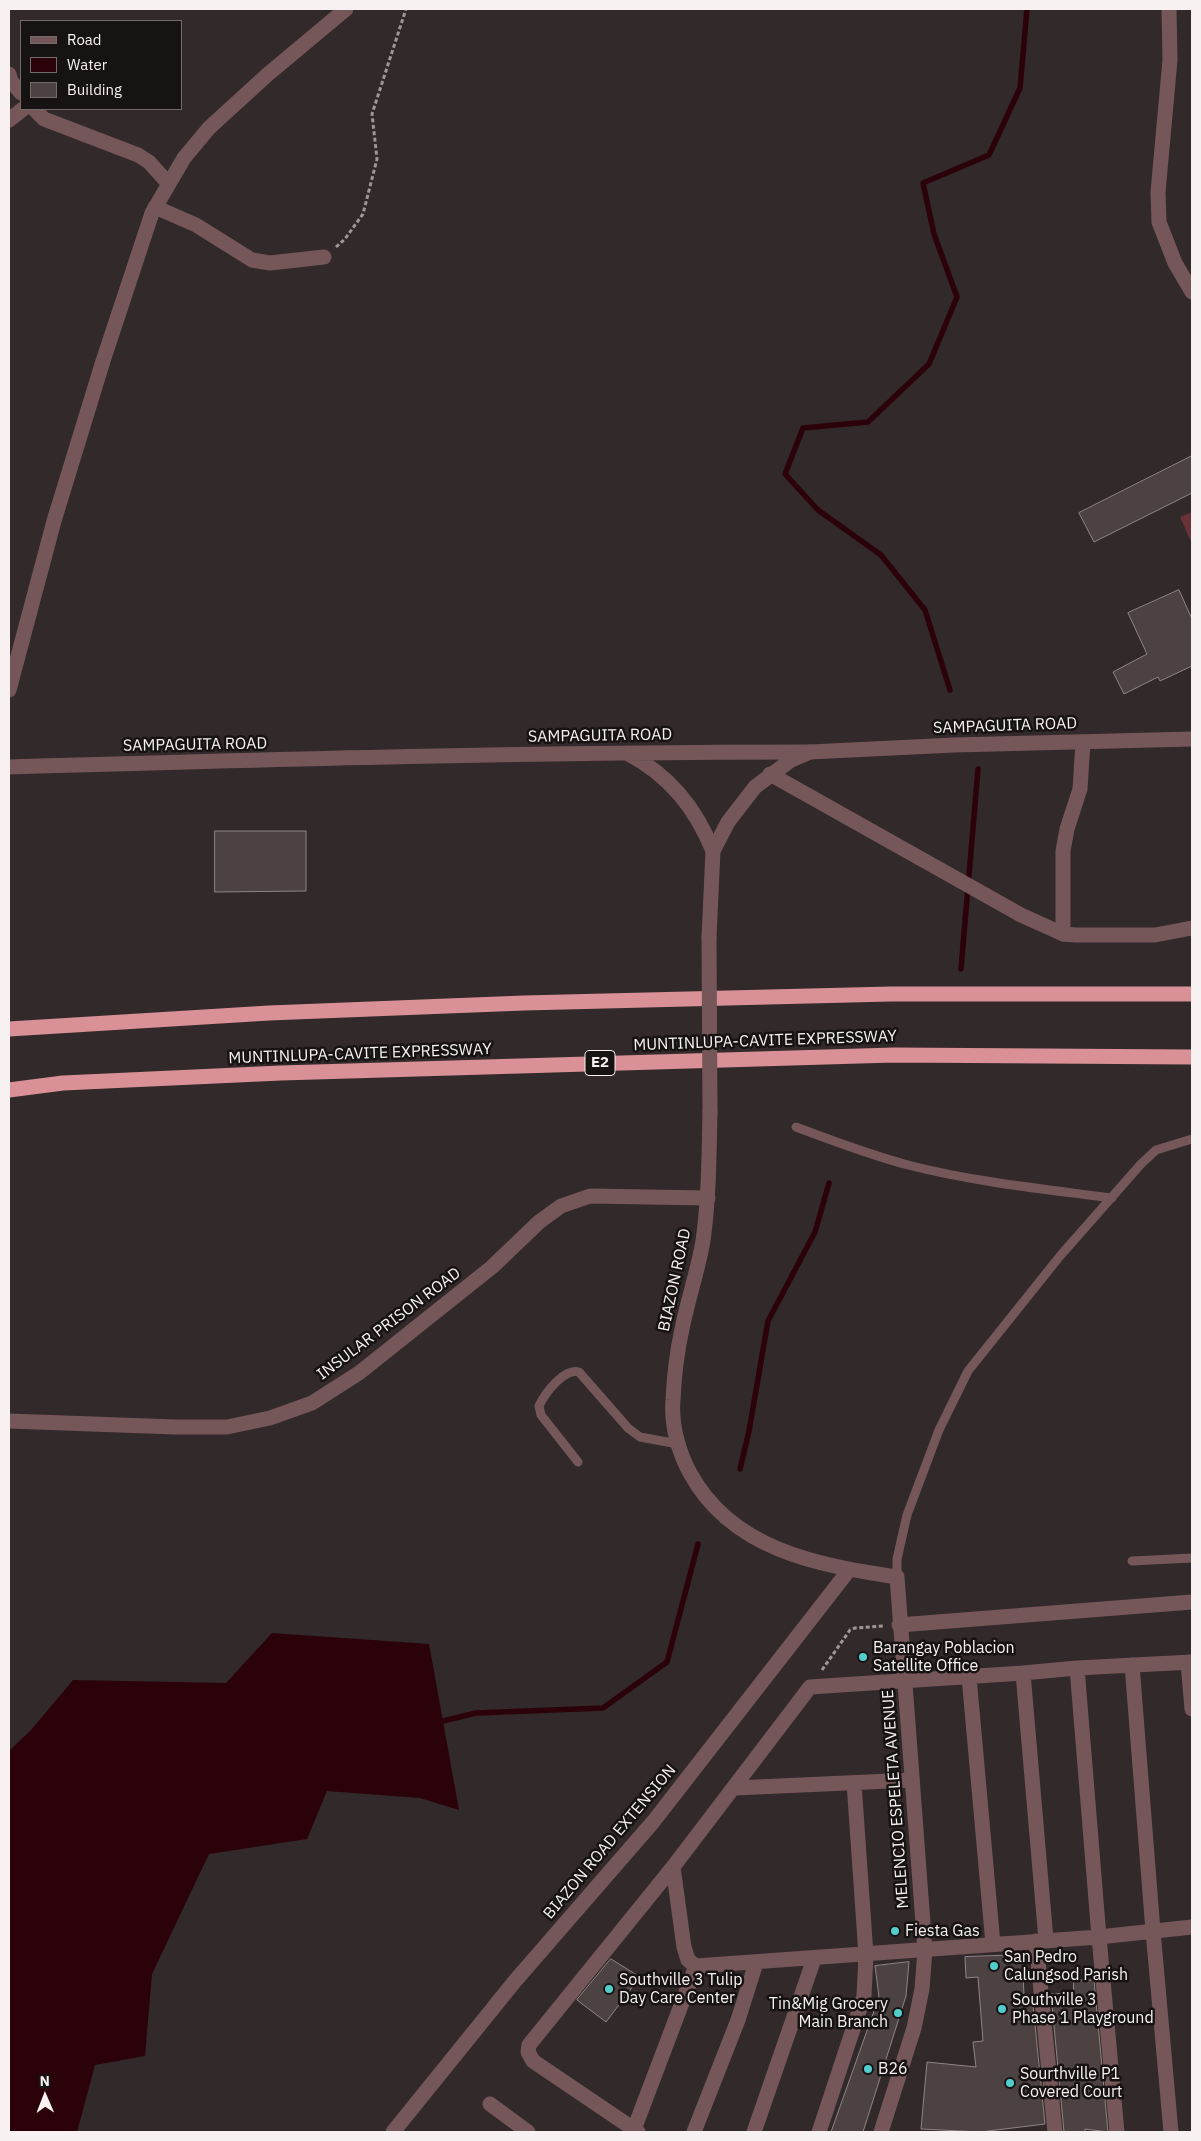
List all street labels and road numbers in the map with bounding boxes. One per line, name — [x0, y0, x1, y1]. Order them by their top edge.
street label: SAMPAGUITA ROAD — [933, 714, 1077, 738]
street label: SAMPAGUITA ROAD — [528, 725, 672, 747]
street label: SAMPAGUITA ROAD — [123, 734, 267, 756]
street label: MUNTINLUPA-CAVITE EXPRESSWAY — [633, 1027, 897, 1055]
street label: MUNTINLUPA-CAVITE EXPRESSWAY — [228, 1040, 492, 1068]
road number: E2 — [585, 1050, 615, 1076]
street label: BIAZON ROAD — [655, 1227, 695, 1333]
street label: INSULAR PRISON ROAD — [313, 1264, 465, 1384]
street label: MELENCIO ESPELETA AVENUE — [879, 1689, 913, 1909]
street label: BIAZON ROAD EXTENSION — [540, 1761, 680, 1923]

